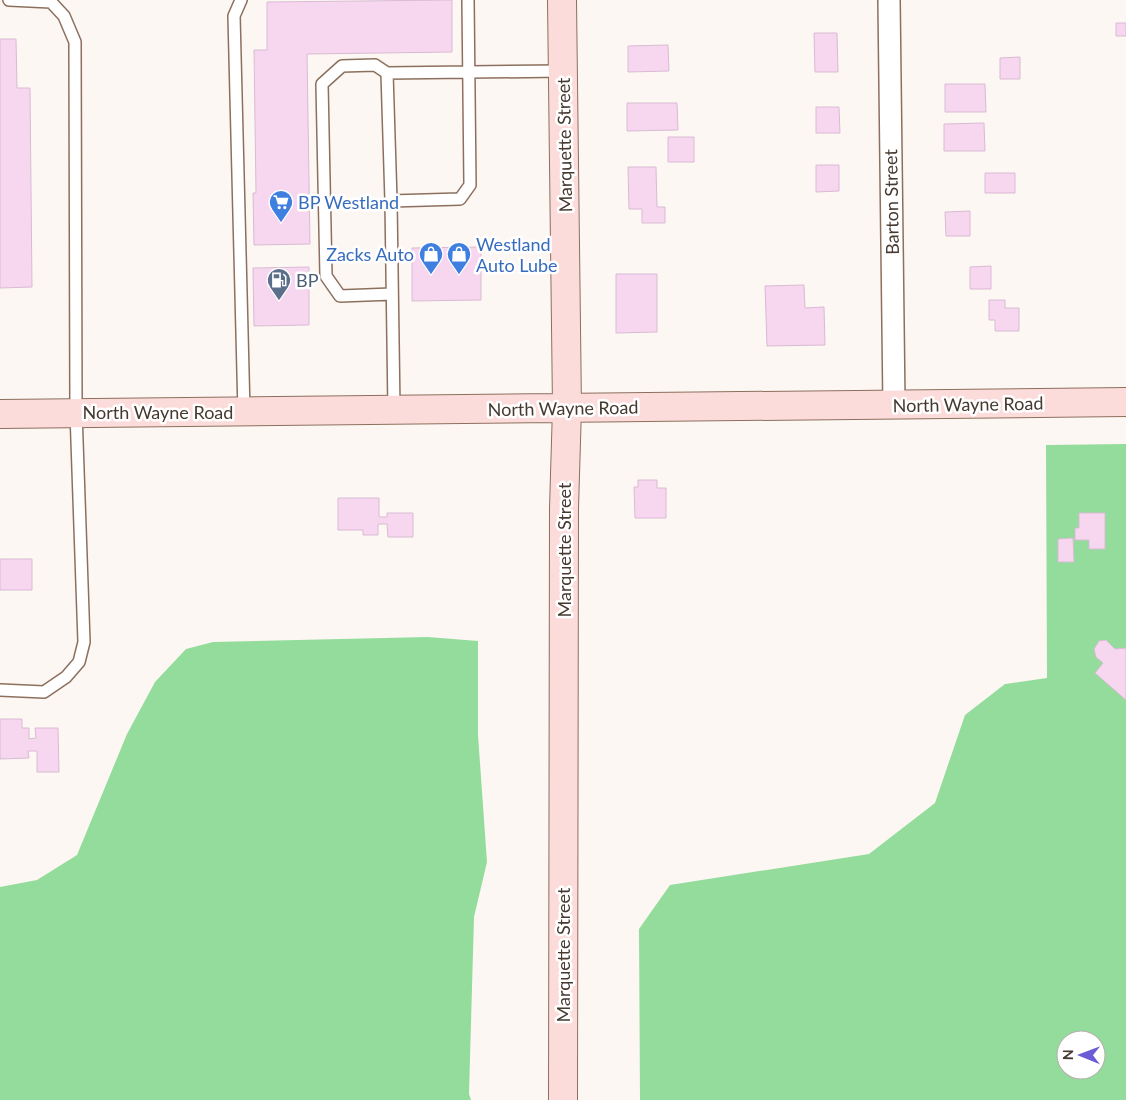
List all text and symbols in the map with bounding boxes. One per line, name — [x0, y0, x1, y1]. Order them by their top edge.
street label: Marquette Street — [552, 77, 576, 213]
street label: Barton Street — [879, 148, 903, 255]
supermarket icon: BP Westland — [268, 189, 294, 223]
place label: BP Westland — [298, 191, 399, 213]
place label: Westland Auto Lube — [476, 233, 558, 276]
shop icon: Zacks Auto — [418, 241, 444, 275]
shop icon: Westland Auto Lube — [446, 241, 472, 275]
place label: Zacks Auto — [326, 243, 414, 265]
fuel station icon: BP — [266, 267, 292, 301]
place label: BP — [296, 269, 319, 291]
street label: North Wayne Road — [892, 392, 1044, 416]
street label: North Wayne Road — [487, 396, 639, 420]
street label: North Wayne Road — [83, 401, 233, 423]
street label: Marquette Street — [553, 482, 575, 617]
street label: Marquette Street — [552, 887, 574, 1022]
north arrow — [1056, 1030, 1106, 1080]
text: N — [1059, 1049, 1076, 1060]

